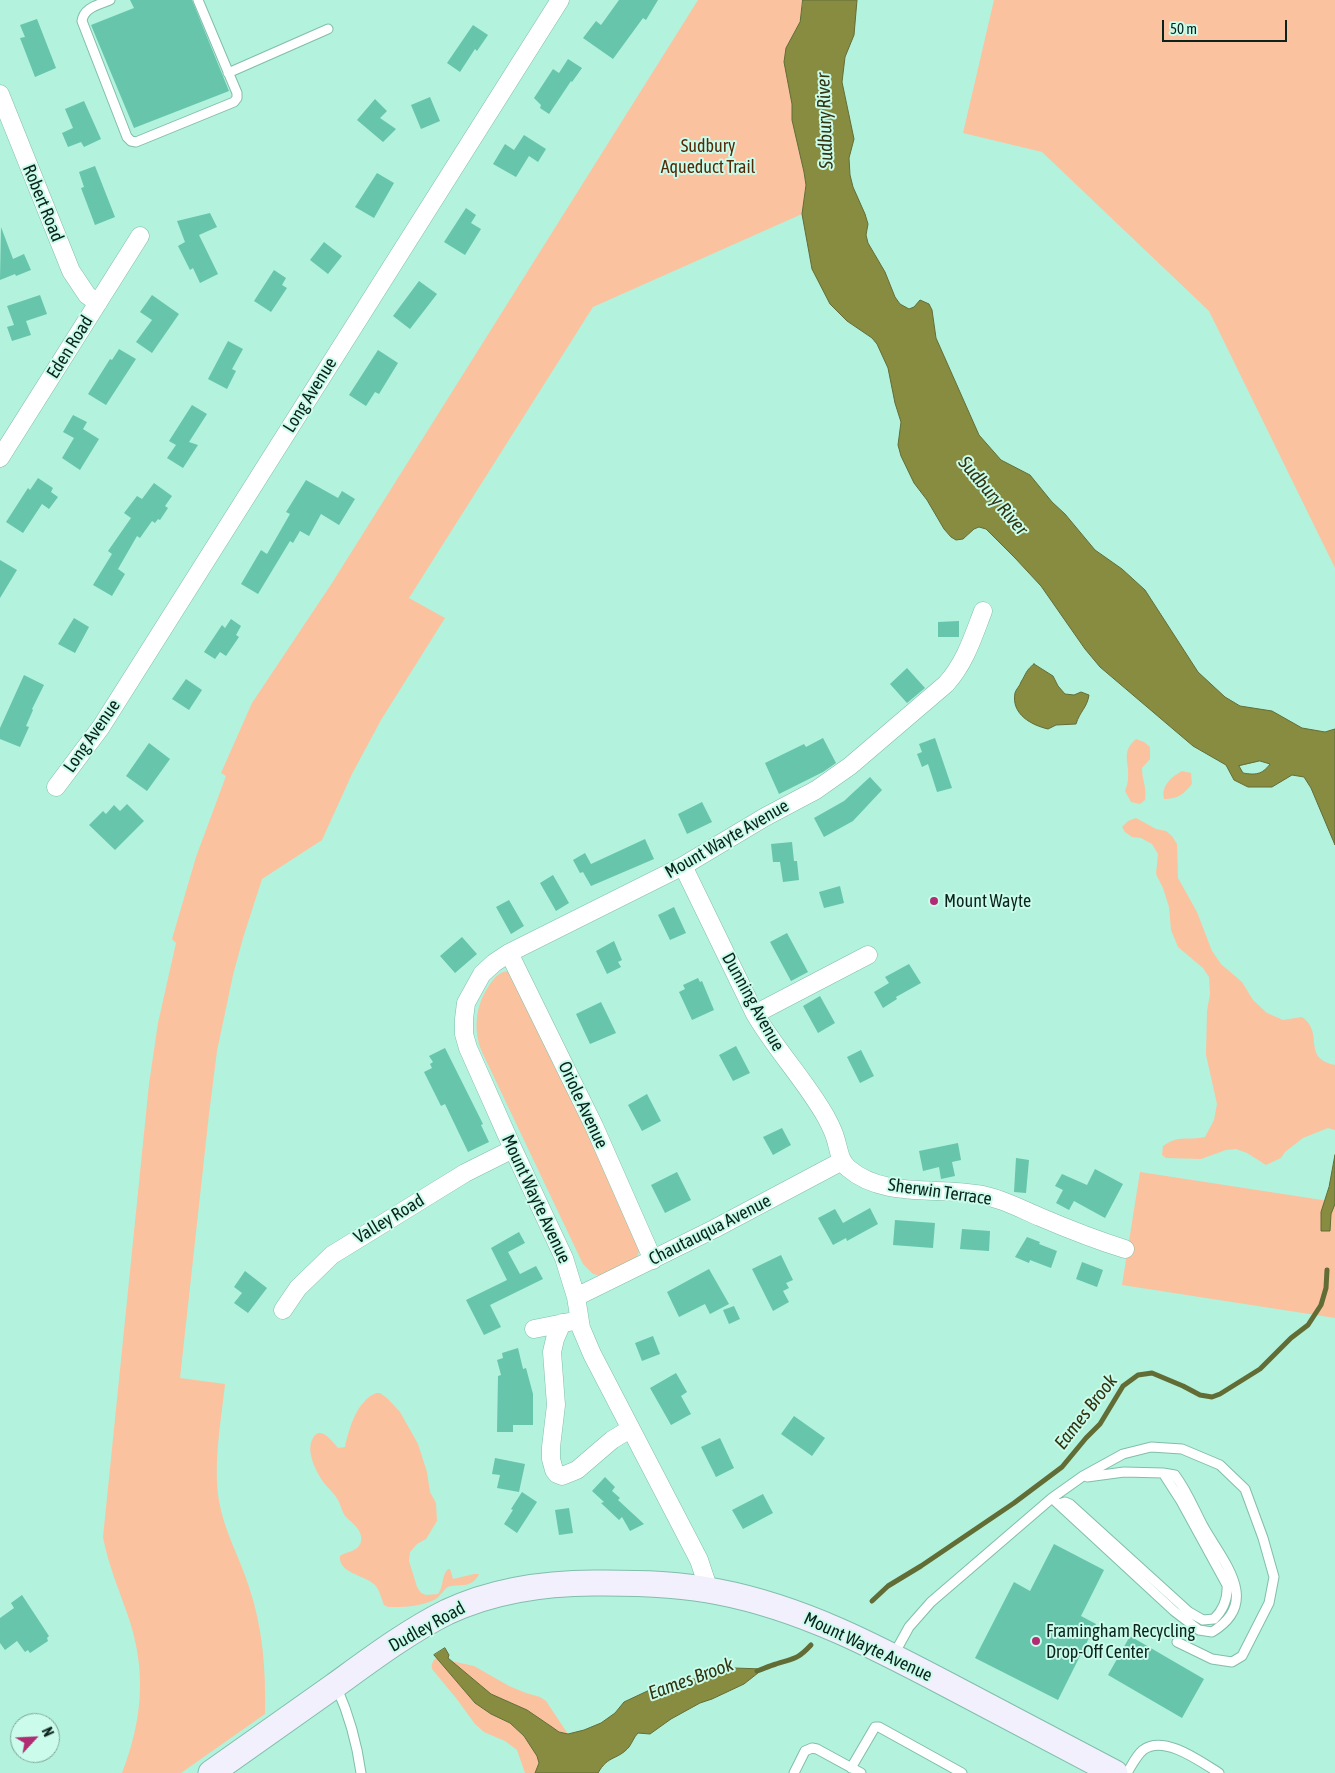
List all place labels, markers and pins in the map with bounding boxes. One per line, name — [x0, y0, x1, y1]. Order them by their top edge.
place label: Mount Wayte — [944, 890, 1031, 912]
marker: Mount Wayte — [928, 895, 940, 907]
place label: Framingham Recycling Drop-Off Center — [1046, 1620, 1195, 1662]
marker: Framingham Recycling Drop-Off Center — [1030, 1635, 1042, 1647]

